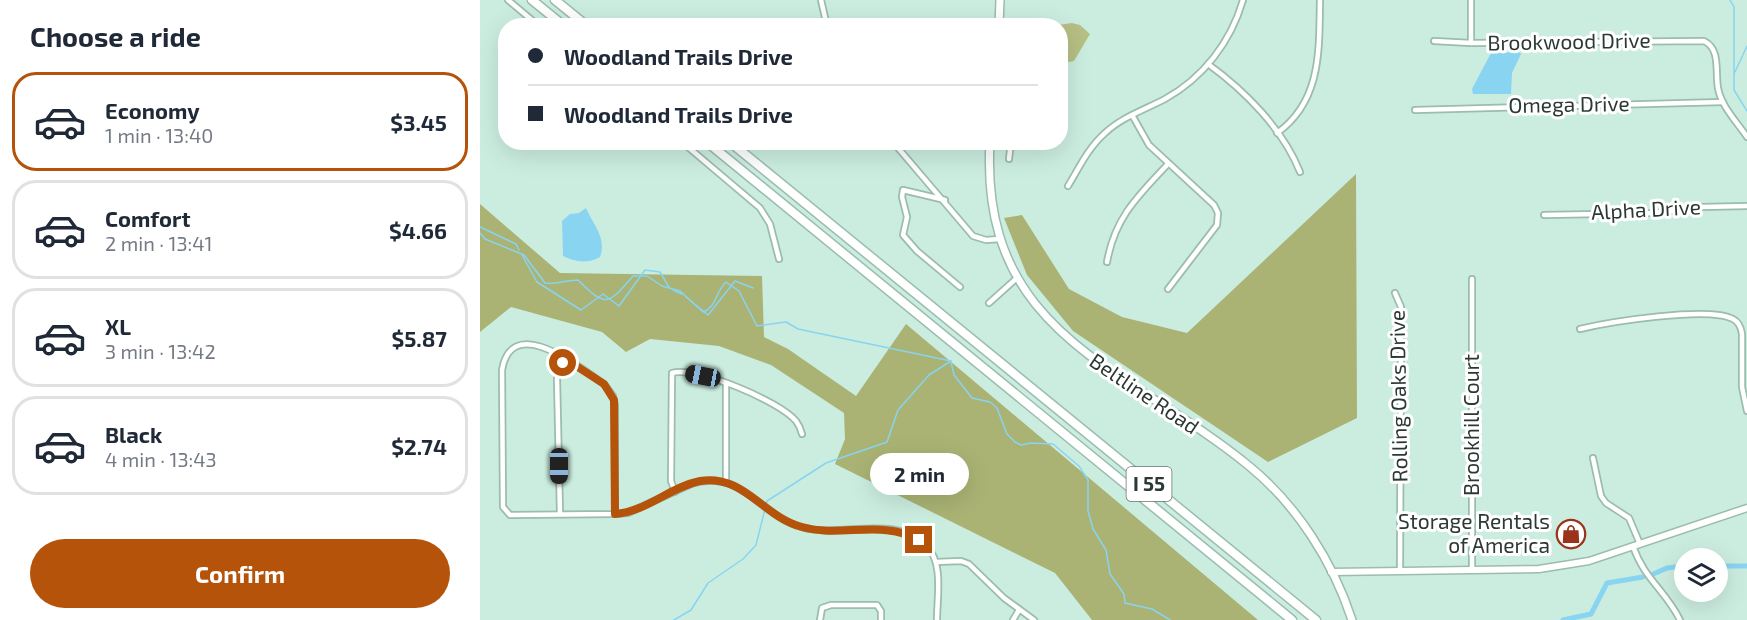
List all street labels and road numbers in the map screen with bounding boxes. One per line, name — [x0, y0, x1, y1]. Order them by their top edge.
street label: Brookwood Drive — [1487, 27, 1651, 54]
street label: Omega Drive — [1508, 90, 1630, 117]
street label: Alpha Drive — [1590, 193, 1701, 224]
street label: Rolling Oaks Drive — [1383, 310, 1412, 483]
street label: Beltline Road — [1085, 347, 1204, 438]
street label: Brookhill Court — [1458, 354, 1483, 496]
road number: I 55 — [1126, 467, 1172, 501]

